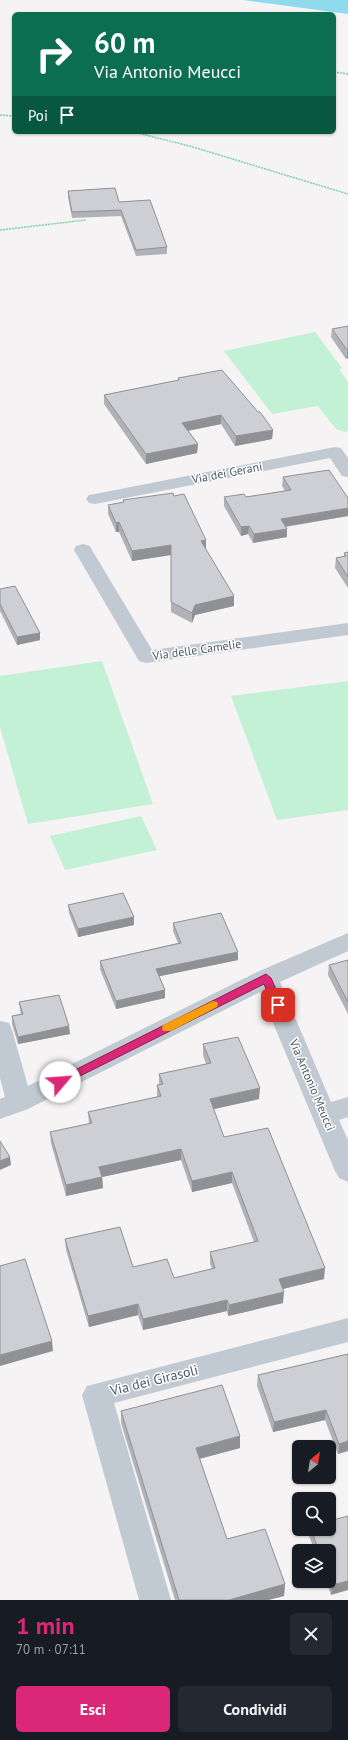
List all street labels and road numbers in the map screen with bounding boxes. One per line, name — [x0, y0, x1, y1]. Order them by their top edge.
street label: Via dei Gerani — [189, 458, 263, 487]
street label: Via delle Camelie — [151, 636, 242, 663]
street label: Via Antonio Meucci — [286, 1036, 339, 1133]
street label: Via dei Girasoli — [107, 1360, 200, 1400]

